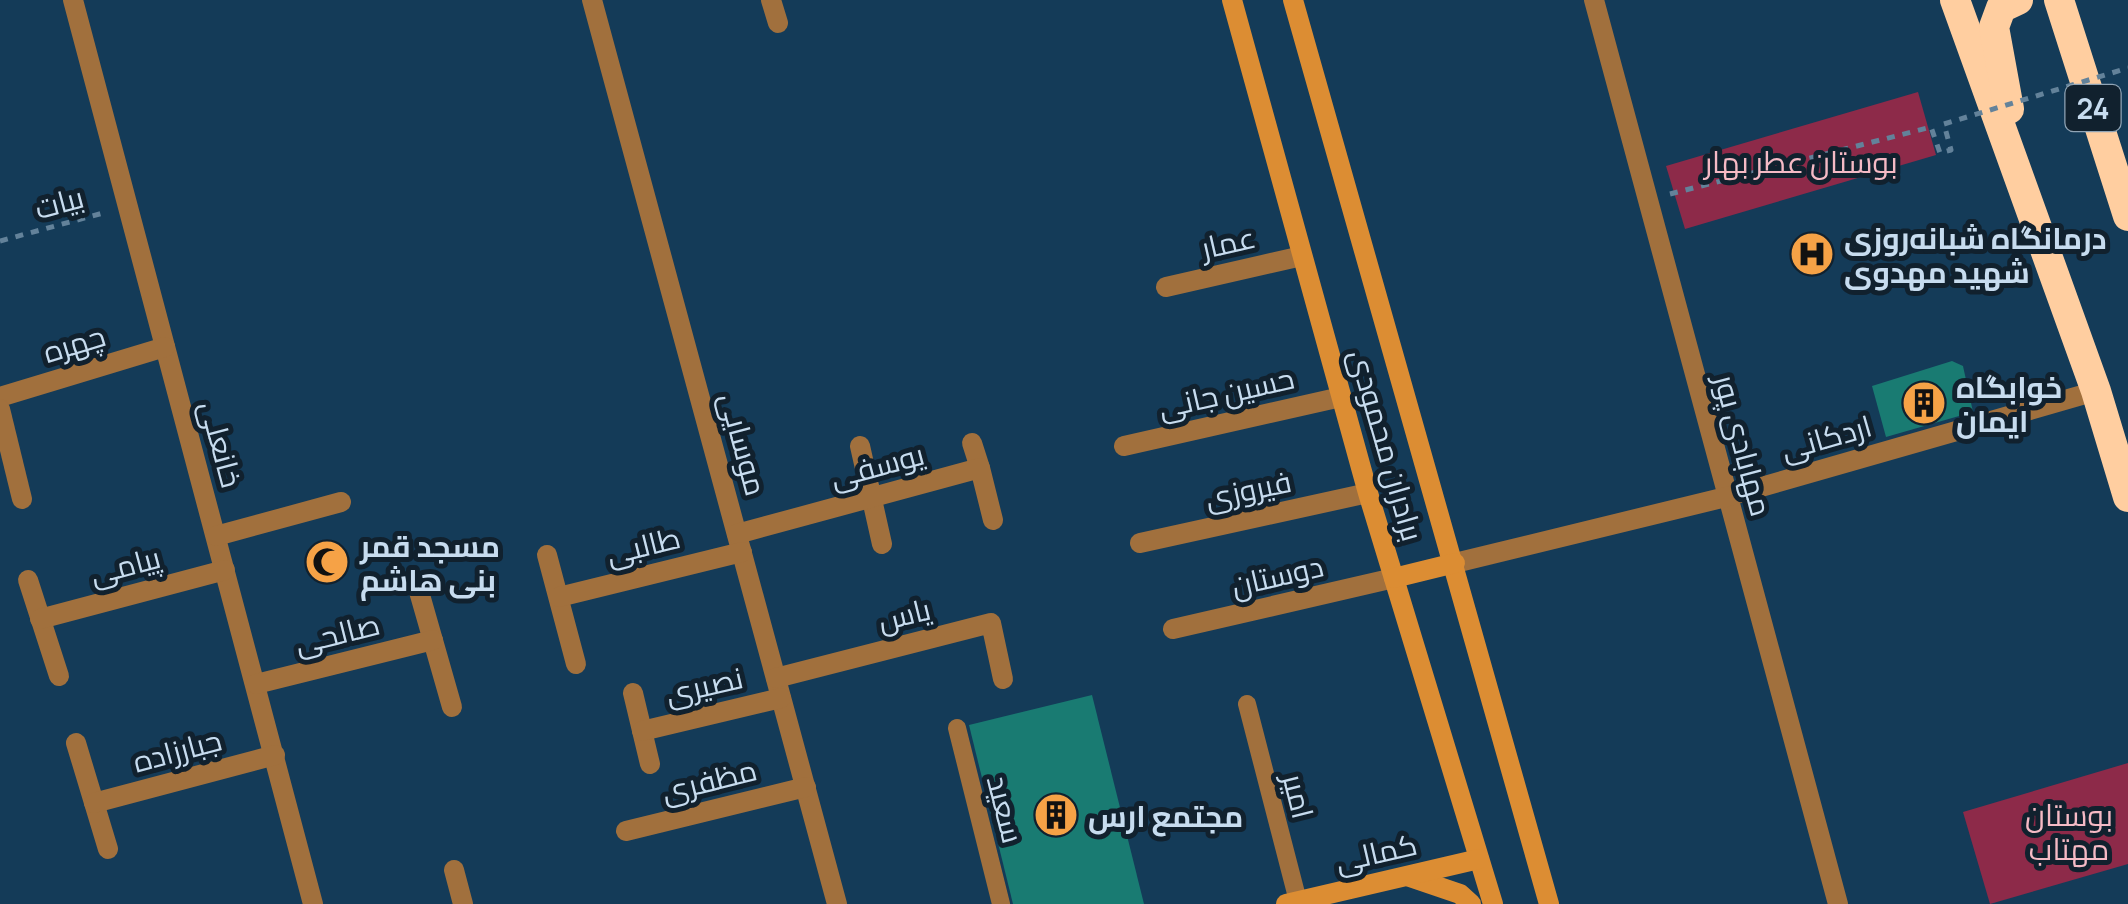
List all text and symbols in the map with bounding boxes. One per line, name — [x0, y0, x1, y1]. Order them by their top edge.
road number: 24 — [2066, 85, 2120, 131]
park label: بوستان عطر بهار — [1702, 141, 1898, 182]
street label: بیات — [30, 176, 88, 228]
street label: عمار — [1195, 216, 1259, 269]
place label: درمانگاه شبانه‌روزی شهید مهدوی — [1844, 217, 2107, 292]
hospital icon: درمانگاه شبانه‌روزی شهید مهدوی — [1789, 231, 1835, 277]
street label: چهره — [38, 314, 110, 372]
street label: برادران محمودی — [1340, 344, 1434, 546]
street label: حسین جانی — [1154, 356, 1298, 428]
place label: خوابگاه ایمان — [1956, 366, 2062, 441]
street label: مهابادی پور — [1705, 368, 1783, 521]
building icon: خوابگاه ایمان — [1901, 380, 1947, 426]
street label: موسایی — [711, 388, 777, 500]
street label: خانعلی — [191, 396, 253, 492]
street label: اردکانی — [1776, 405, 1876, 469]
street label: یوسفی — [825, 433, 929, 497]
street label: فیروزی — [1201, 460, 1295, 518]
street label: طالبی — [602, 516, 684, 574]
place label: مسجد قمر بنی هاشم — [359, 525, 500, 601]
street label: پیامی — [85, 536, 165, 594]
mosque icon: مسجد قمر بنی هاشم — [304, 539, 350, 585]
street label: دوستان — [1227, 545, 1327, 605]
street label: یاس — [873, 588, 935, 640]
street label: صالحی — [290, 603, 384, 663]
street label: نصیری — [661, 656, 747, 714]
street label: جبارزاده — [128, 719, 226, 781]
street label: مظفری — [657, 748, 761, 812]
street label: امیر — [1273, 767, 1324, 823]
street label: سعید — [978, 771, 1034, 847]
building icon: مجتمع ارس — [1033, 792, 1079, 838]
park label: بوستان مهتاب — [2025, 794, 2113, 869]
place label: مجتمع ارس — [1088, 795, 1243, 837]
street label: کمالی — [1331, 823, 1421, 881]

